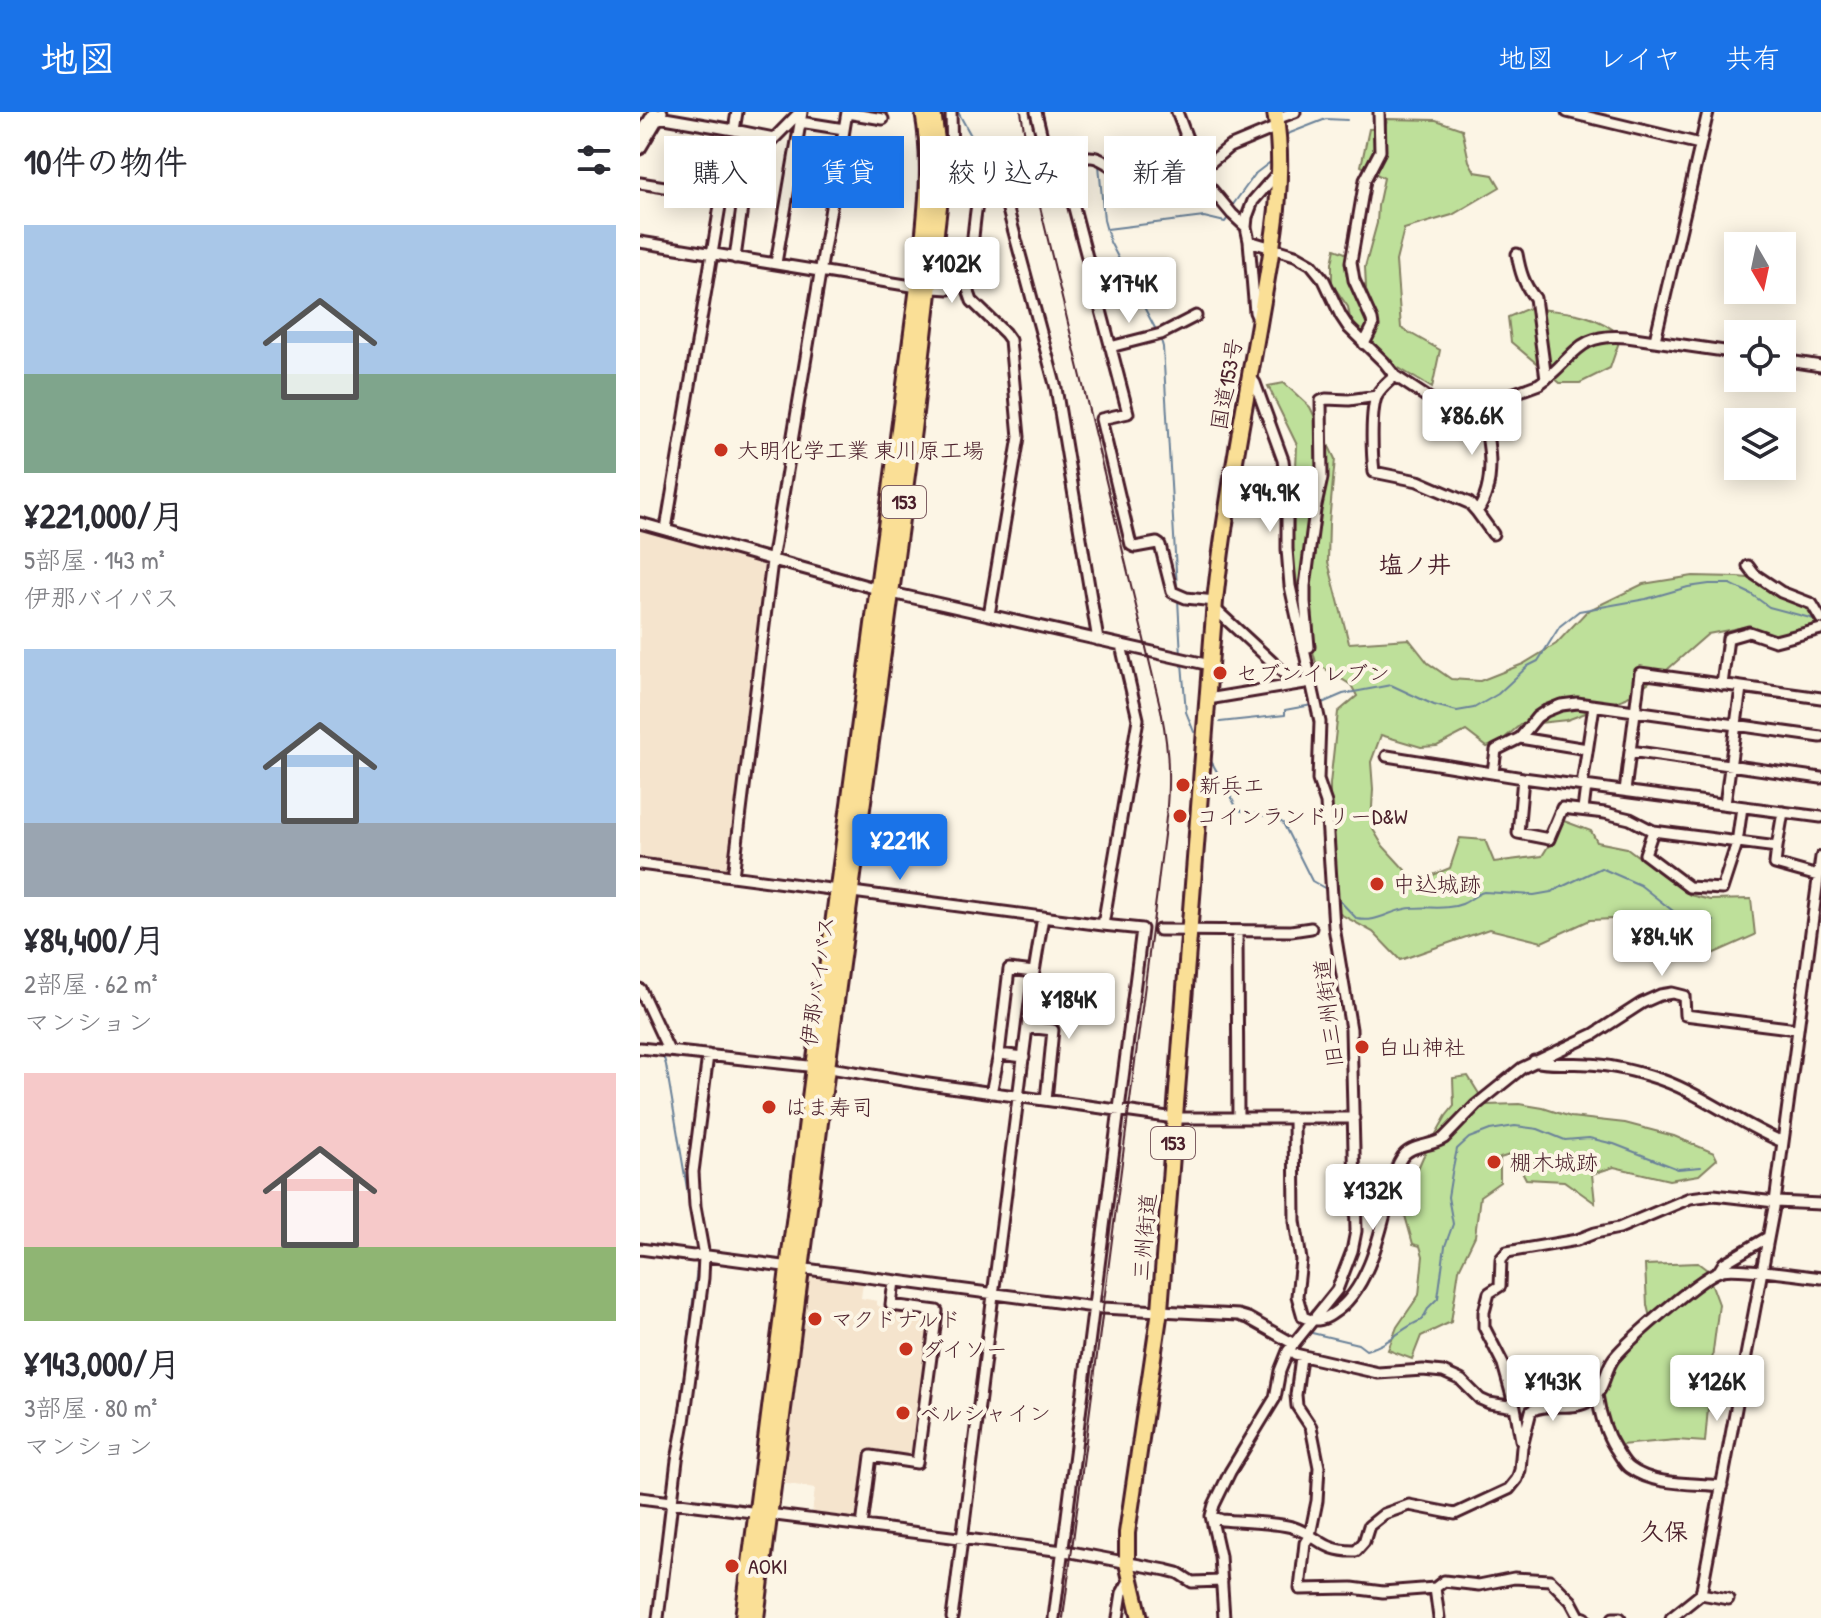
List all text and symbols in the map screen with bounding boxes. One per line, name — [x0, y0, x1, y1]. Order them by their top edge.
text: 地図 — [40, 32, 116, 84]
text: 地図 — [1498, 39, 1554, 77]
text: レイヤ — [1598, 39, 1681, 77]
text: 共有 — [1725, 39, 1781, 77]
chip: 購入 — [664, 136, 776, 208]
chip: 賃貸 — [792, 136, 904, 208]
chip: 絞り込み — [920, 136, 1088, 208]
chip: 新着 — [1104, 136, 1216, 208]
icon: filters — [572, 138, 616, 182]
text: 10件の物件 — [24, 139, 188, 185]
north arrow — [1724, 232, 1796, 304]
map controls — [1724, 232, 1796, 480]
pin: ¥102K — [896, 237, 1008, 305]
text: ¥102K — [923, 245, 981, 280]
pin: ¥174K — [1073, 257, 1185, 325]
text: ¥174K — [1100, 265, 1158, 300]
icon: home — [248, 277, 392, 421]
button: locate — [1724, 320, 1796, 392]
street label: 国道153号 — [1203, 336, 1249, 432]
pin: ¥86.6K — [1407, 389, 1537, 457]
text: ¥86.6K — [1440, 397, 1504, 432]
button: layers — [1724, 408, 1796, 480]
place label: 大明化学工業 東川原工場 — [737, 435, 984, 465]
marker: 大明化学工業 東川原工場 — [712, 441, 730, 459]
pin: ¥94.9K — [1205, 466, 1335, 534]
text: ¥94.9K — [1240, 474, 1300, 509]
road number: 153 — [882, 486, 926, 518]
text: ¥221,000/月 — [24, 493, 185, 539]
text: 5部屋 · 143 m² — [24, 542, 165, 577]
district label: 塩ノ井 — [1379, 548, 1451, 580]
text: 伊那バイパス — [24, 580, 179, 615]
place label: セブンイレブン — [1236, 658, 1390, 688]
marker: セブンイレブン — [1211, 664, 1229, 682]
icon: home — [248, 701, 392, 845]
place label: 新兵エ — [1199, 770, 1265, 800]
marker: 新兵エ — [1174, 776, 1192, 794]
place label: コインランドリーD&W — [1196, 801, 1408, 831]
marker: コインランドリーD&W — [1171, 807, 1189, 825]
pin: ¥221K — [844, 814, 956, 882]
text: ¥221K — [870, 822, 930, 857]
place label: 中込城跡 — [1393, 869, 1481, 899]
marker: 中込城跡 — [1368, 875, 1386, 893]
pin: ¥84.4K — [1597, 910, 1727, 978]
street label: 伊那バイパス — [793, 914, 841, 1048]
text: ¥84,400/月 — [24, 917, 166, 963]
text: ¥84.4K — [1631, 918, 1693, 953]
street label: 旧三州街道 — [1306, 957, 1350, 1069]
text: 2部屋 · 62 m² — [24, 966, 158, 1001]
pin: ¥184K — [1013, 973, 1125, 1041]
text: ¥184K — [1041, 981, 1097, 1016]
text: マンション — [24, 1004, 153, 1039]
place label: 白山神社 — [1378, 1032, 1466, 1062]
marker: 白山神社 — [1353, 1038, 1371, 1056]
place label: はま寿司 — [785, 1092, 873, 1122]
marker: はま寿司 — [760, 1098, 778, 1116]
icon: home — [248, 1125, 392, 1269]
road number: 153 — [1151, 1127, 1195, 1159]
place label: 棚木城跡 — [1510, 1147, 1598, 1177]
marker: 棚木城跡 — [1485, 1153, 1503, 1171]
pin: ¥132K — [1317, 1164, 1429, 1232]
text: ¥132K — [1344, 1172, 1402, 1207]
street label: 三州街道 — [1125, 1192, 1163, 1282]
place label: マクドナルド — [831, 1304, 961, 1334]
marker: マクドナルド — [806, 1310, 824, 1328]
place label: ダイソー — [922, 1334, 1008, 1364]
marker: ダイソー — [897, 1340, 915, 1358]
text: ¥143,000/月 — [24, 1341, 181, 1387]
pin: ¥143K — [1497, 1355, 1609, 1423]
pin: ¥126K — [1661, 1355, 1773, 1423]
text: ¥143K — [1525, 1363, 1581, 1398]
text: ¥126K — [1688, 1363, 1746, 1398]
text: 3部屋 · 80 m² — [24, 1390, 157, 1425]
place label: ベルシャイン — [919, 1398, 1051, 1428]
marker: ベルシャイン — [894, 1404, 912, 1422]
text: マンション — [24, 1428, 153, 1463]
district label: 久保 — [1640, 1515, 1688, 1547]
place label: AOKI — [748, 1551, 788, 1581]
marker: AOKI — [723, 1557, 741, 1575]

